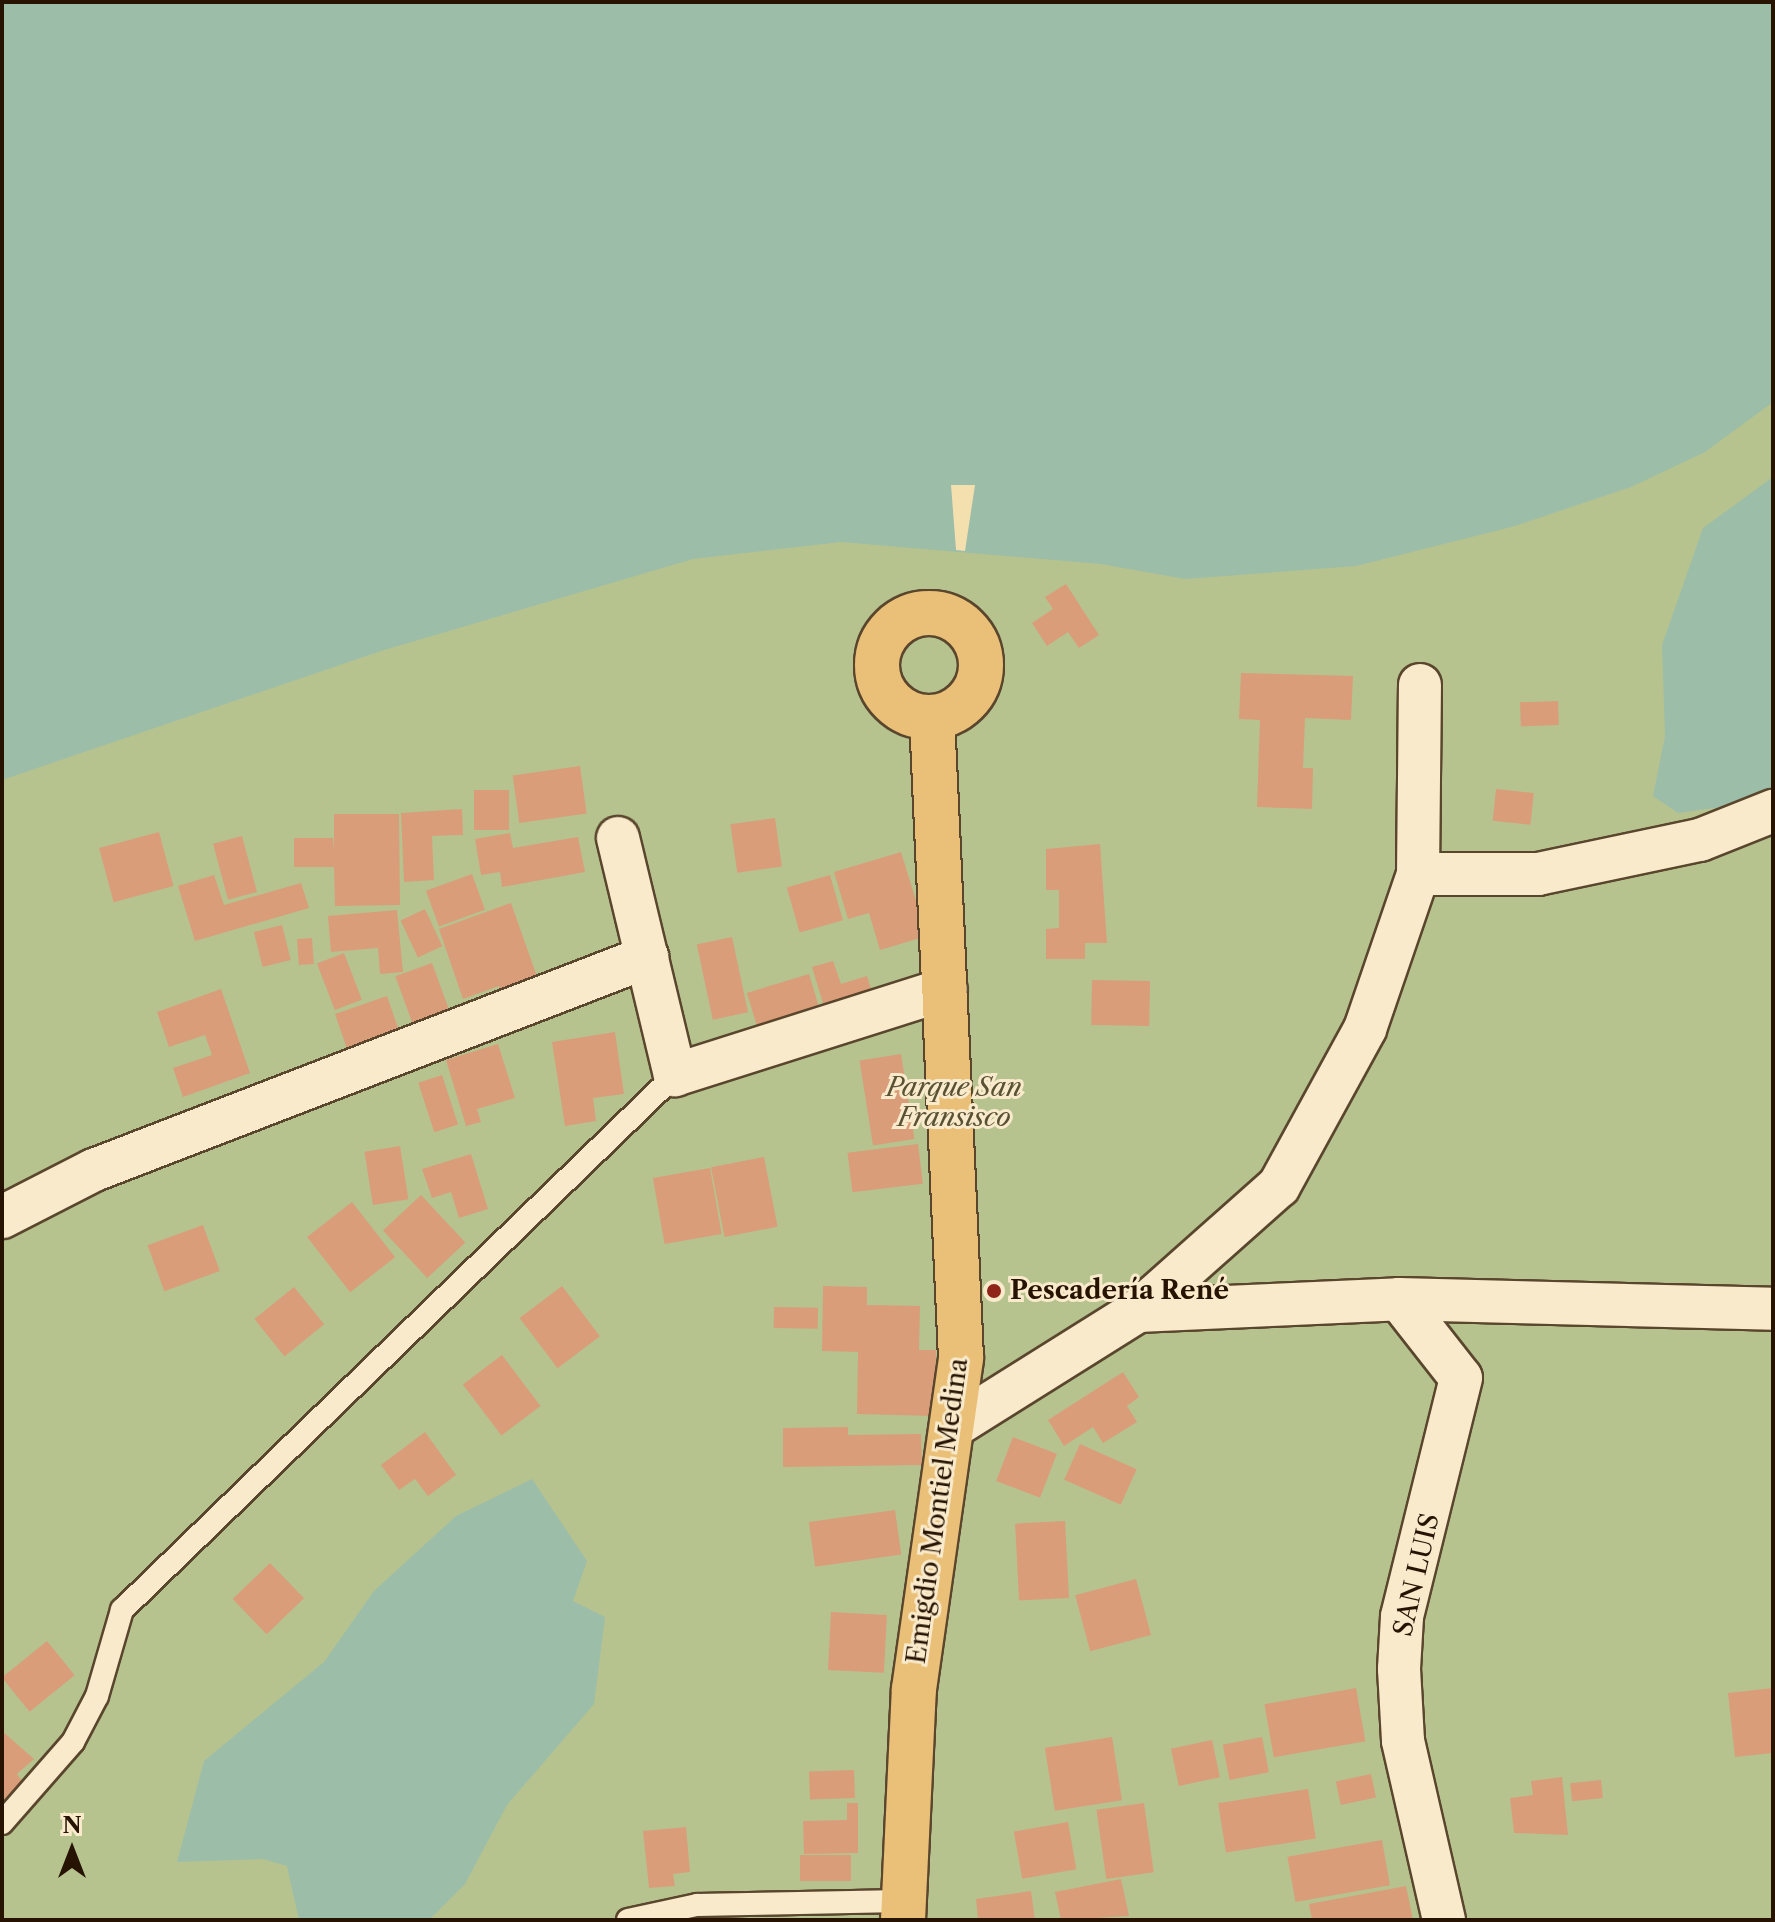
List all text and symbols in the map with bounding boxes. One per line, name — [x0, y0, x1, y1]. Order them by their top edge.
park label: Parque San Fransisco — [886, 1072, 1022, 1134]
place label: Pescadería René — [1010, 1275, 1229, 1307]
marker: Pescadería René — [985, 1282, 1003, 1300]
street label: Emigdio Montiel Medina — [901, 1356, 975, 1666]
street label: SAN LUIS — [1388, 1511, 1446, 1639]
north arrow — [32, 1810, 112, 1890]
text: N — [62, 1812, 82, 1839]

